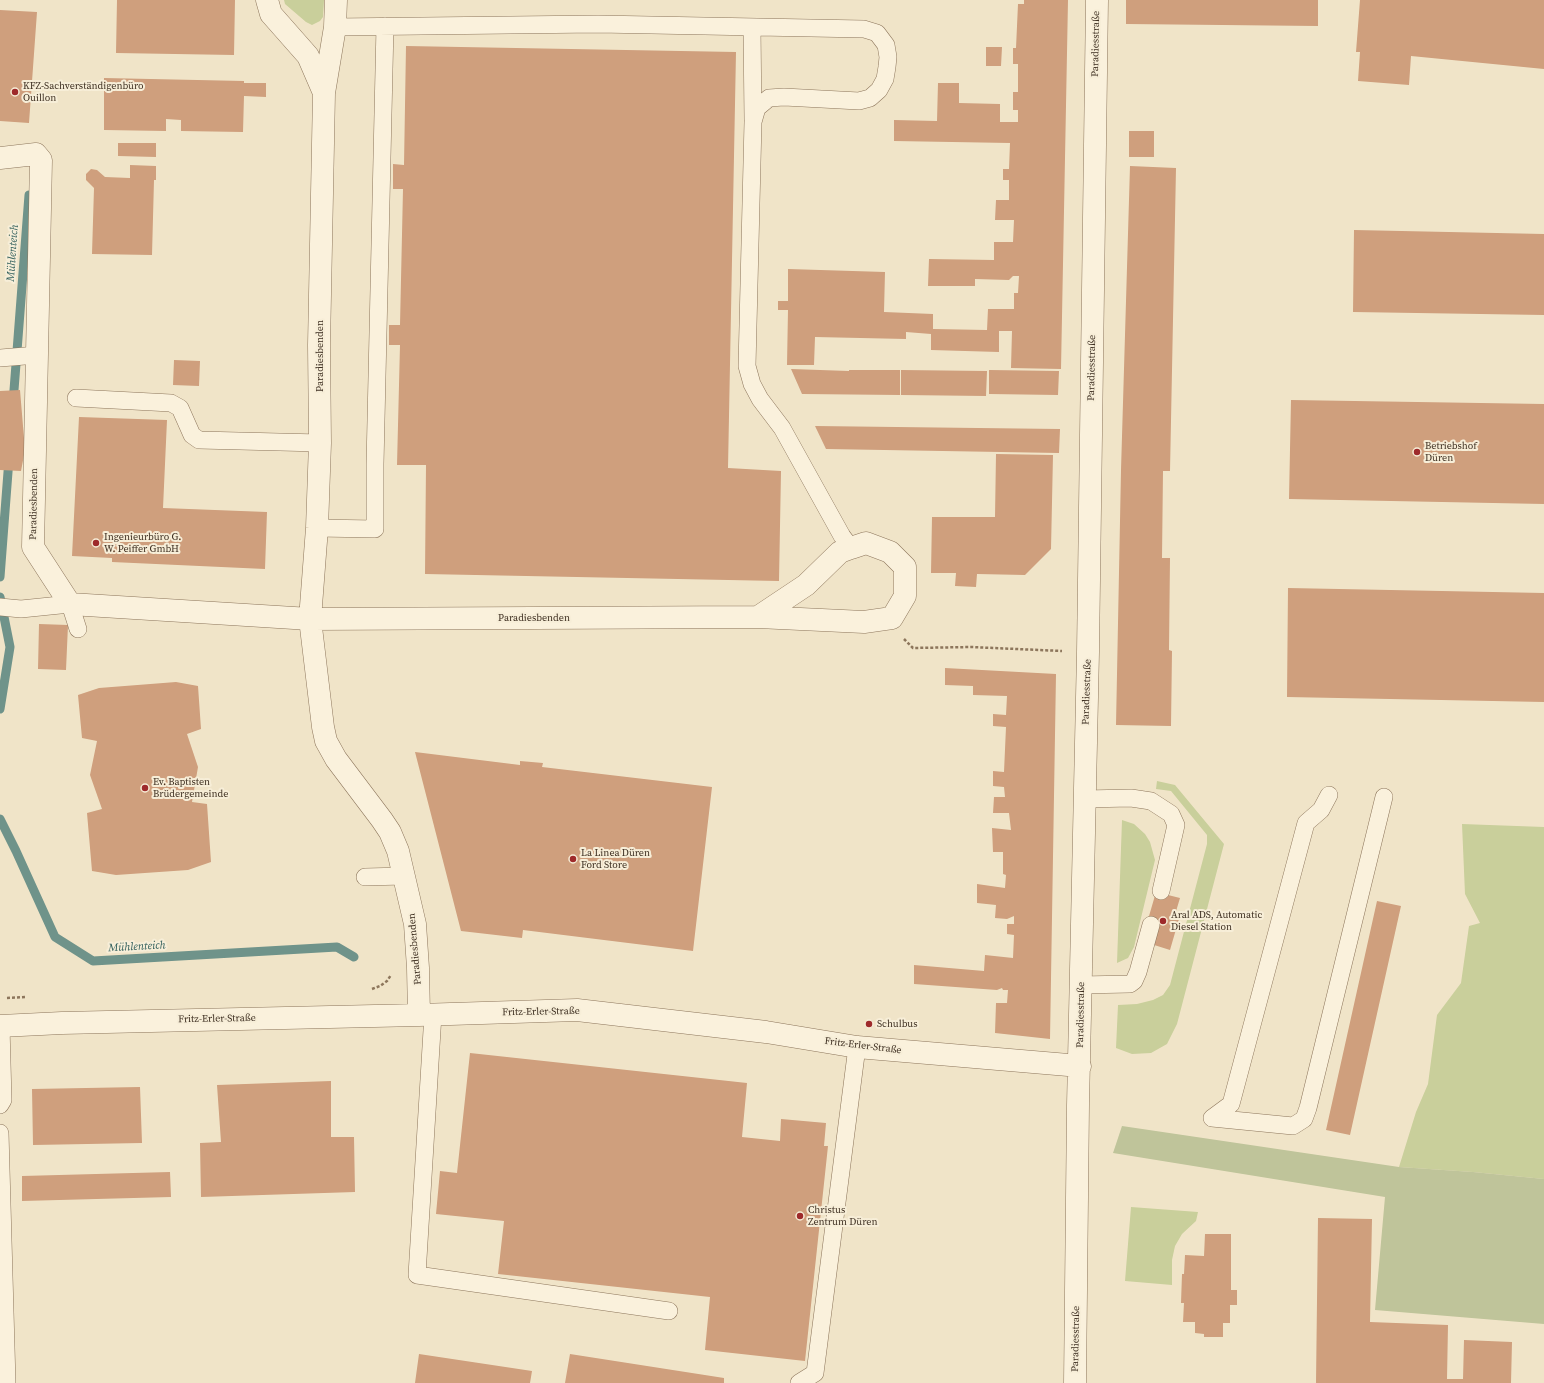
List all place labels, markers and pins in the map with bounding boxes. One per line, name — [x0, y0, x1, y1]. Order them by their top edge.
place label: KFZ-Sachverständigenbüro Ouillon — [23, 80, 144, 104]
marker: KFZ-Sachverständigenbüro Ouillon — [10, 87, 20, 97]
place label: Betriebshof Düren — [1425, 440, 1477, 464]
marker: Betriebshof Düren — [1412, 447, 1422, 457]
place label: Ingenieurbüro G. W. Peiffer GmbH — [104, 531, 181, 554]
marker: Ingenieurbüro G. W. Peiffer GmbH — [91, 538, 101, 548]
place label: Ev. Baptisten Brüdergemeinde — [153, 776, 228, 800]
marker: Ev. Baptisten Brüdergemeinde — [140, 783, 150, 793]
place label: La Linea Düren Ford Store — [581, 847, 650, 870]
marker: La Linea Düren Ford Store — [568, 854, 578, 864]
place label: Aral ADS, Automatic Diesel Station — [1171, 909, 1262, 932]
marker: Aral ADS, Automatic Diesel Station — [1158, 916, 1168, 926]
place label: Schulbus — [877, 1018, 917, 1030]
marker: Schulbus — [864, 1019, 874, 1029]
place label: Christus Zentrum Düren — [808, 1204, 877, 1228]
marker: Christus Zentrum Düren — [795, 1211, 805, 1221]

